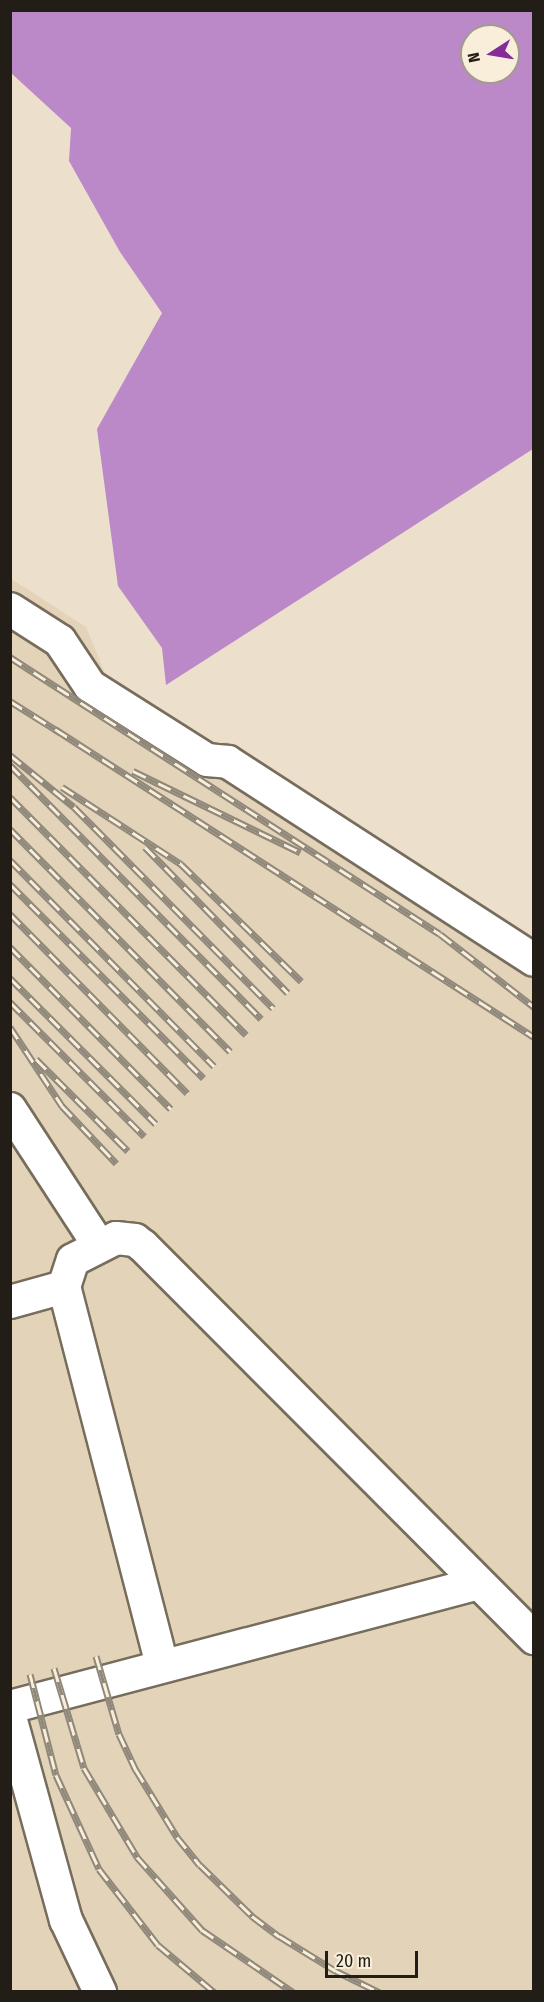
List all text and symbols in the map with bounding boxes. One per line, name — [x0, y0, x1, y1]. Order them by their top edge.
north arrow — [460, 24, 520, 84]
text: N — [464, 51, 484, 64]
scale bar — [328, 1939, 421, 1977]
text: 20 m — [336, 1950, 371, 1972]

